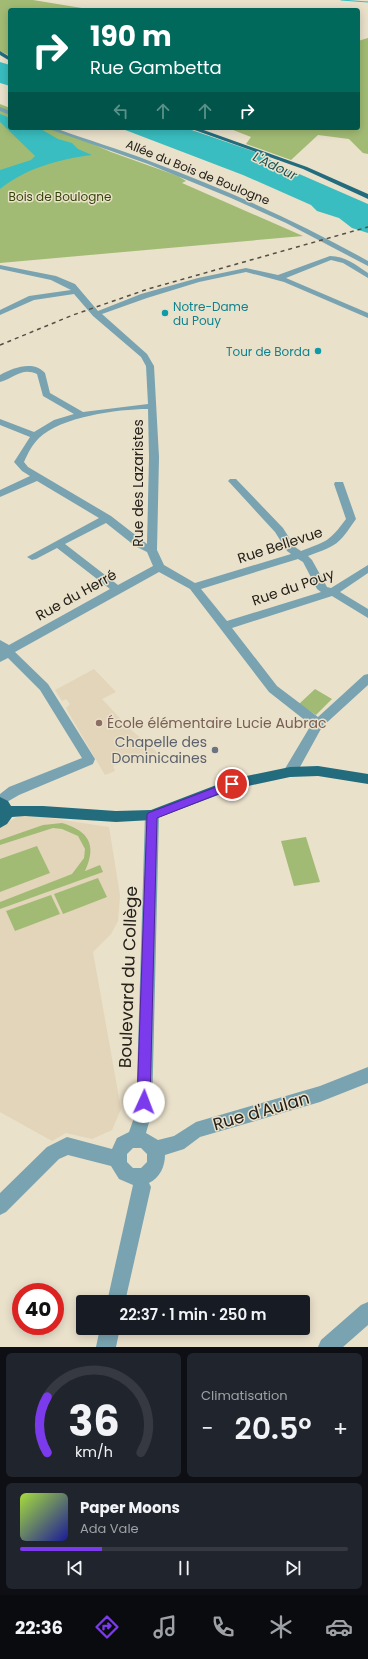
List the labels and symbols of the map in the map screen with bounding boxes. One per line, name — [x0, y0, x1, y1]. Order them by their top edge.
street label: Allée du Bois de Boulogne — [123, 135, 273, 209]
water label: L'Adour — [250, 147, 301, 185]
park label: Bois de Boulogne — [9, 188, 111, 205]
place label: Notre-Dame du Pouy — [173, 298, 248, 329]
marker: Notre-Dame du Pouy — [160, 308, 170, 318]
place label: Tour de Borda — [226, 343, 310, 360]
marker: Tour de Borda — [313, 346, 323, 356]
street label: Rue des Lazaristes — [128, 419, 148, 547]
street label: Rue Bellevue — [235, 522, 325, 568]
street label: Rue du Herré — [32, 564, 120, 625]
street label: Rue du Pouy — [249, 564, 337, 610]
place label: École élémentaire Lucie Aubrac — [107, 713, 326, 733]
marker: École élémentaire Lucie Aubrac — [94, 718, 104, 728]
place label: Chapelle des Dominicaines — [112, 732, 207, 768]
marker: Chapelle des Dominicaines — [210, 745, 220, 755]
pin — [215, 767, 249, 801]
street label: Boulevard du Collège — [113, 886, 143, 1068]
position arrow — [123, 1081, 165, 1123]
street label: Rue d'Aulan — [210, 1086, 312, 1136]
speed limit sign: 40 — [12, 1283, 64, 1335]

